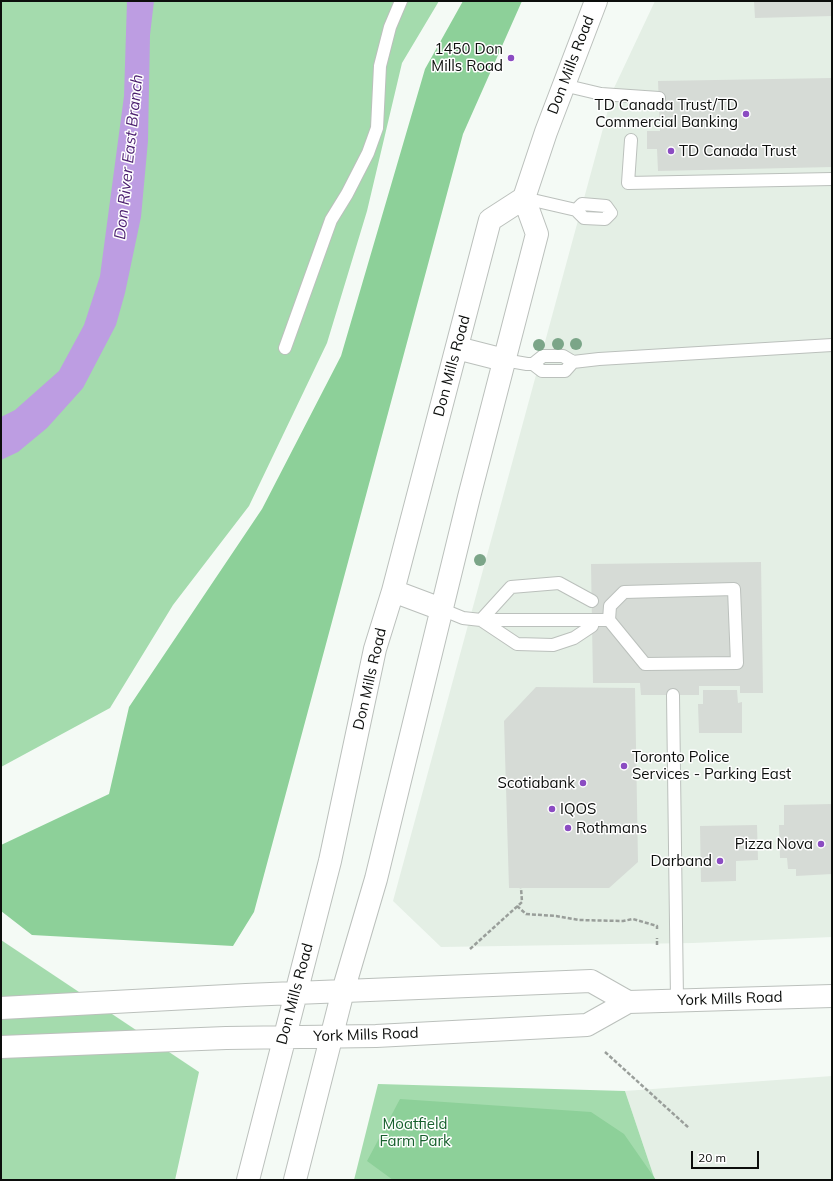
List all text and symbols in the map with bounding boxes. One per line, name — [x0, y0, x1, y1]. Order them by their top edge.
street label: Don Mills Road — [544, 13, 598, 117]
place label: 1450 Don Mills Road — [431, 40, 503, 75]
marker: 1450 Don Mills Road — [506, 53, 516, 63]
water label: Don River East Branch — [111, 73, 147, 241]
place label: TD Canada Trust/TD Commercial Banking — [595, 96, 738, 131]
marker: TD Canada Trust/TD Commercial Banking — [741, 109, 751, 119]
place label: TD Canada Trust — [679, 142, 797, 160]
marker: TD Canada Trust — [666, 146, 676, 156]
street label: Don Mills Road — [430, 313, 474, 419]
street label: Don Mills Road — [350, 626, 390, 732]
place label: Toronto Police Services - Parking East — [632, 748, 791, 783]
marker: Toronto Police Services - Parking East — [619, 761, 629, 771]
place label: Scotiabank — [498, 774, 575, 792]
marker: Scotiabank — [578, 778, 588, 788]
place label: IQOS — [560, 800, 596, 818]
marker: IQOS — [547, 804, 557, 814]
place label: Rothmans — [576, 819, 647, 837]
marker: Rothmans — [563, 823, 573, 833]
place label: Pizza Nova — [735, 835, 813, 853]
marker: Pizza Nova — [816, 839, 826, 849]
place label: Darband — [651, 852, 712, 870]
marker: Darband — [715, 856, 725, 866]
street label: Don Mills Road — [273, 941, 317, 1047]
street label: York Mills Road — [677, 988, 783, 1010]
street label: York Mills Road — [313, 1024, 419, 1046]
park label: Moatfield Farm Park — [379, 1115, 451, 1150]
scale bar — [693, 1143, 761, 1169]
text: 20 m — [698, 1150, 726, 1165]

